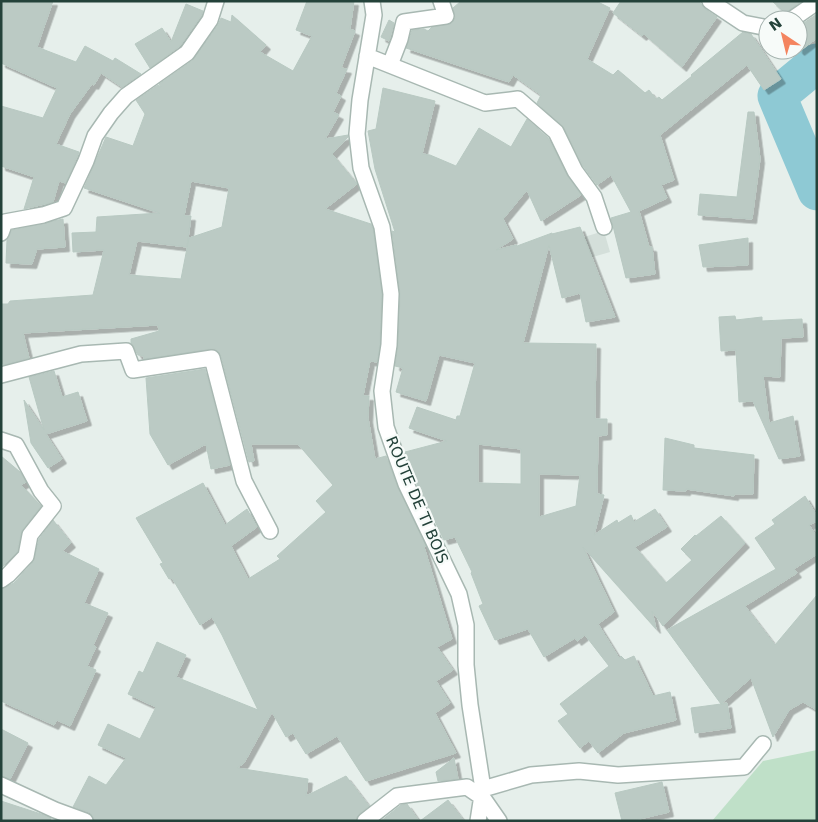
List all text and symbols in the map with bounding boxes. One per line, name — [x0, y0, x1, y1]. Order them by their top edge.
north arrow — [758, 10, 808, 60]
text: N — [766, 14, 785, 34]
street label: ROUTE DE TI BOIS — [382, 434, 452, 566]

